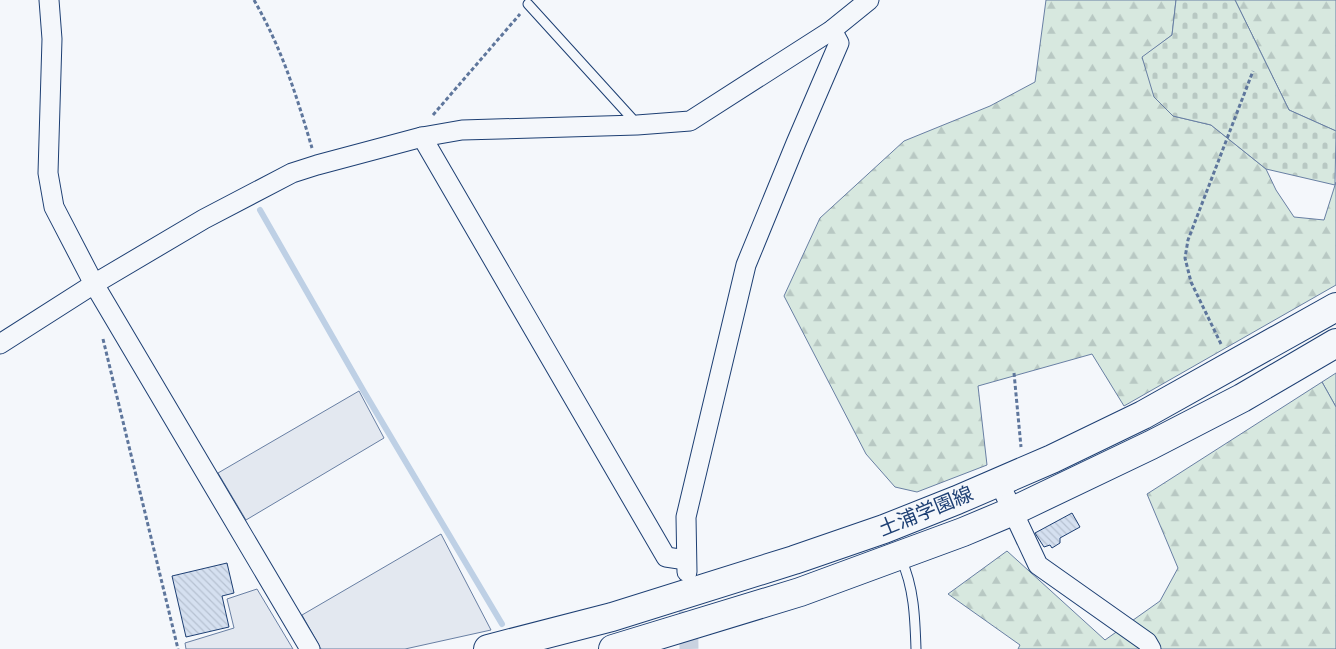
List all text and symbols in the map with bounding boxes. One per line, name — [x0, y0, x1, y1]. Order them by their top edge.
street label: 土浦学園線 — [875, 482, 976, 540]

